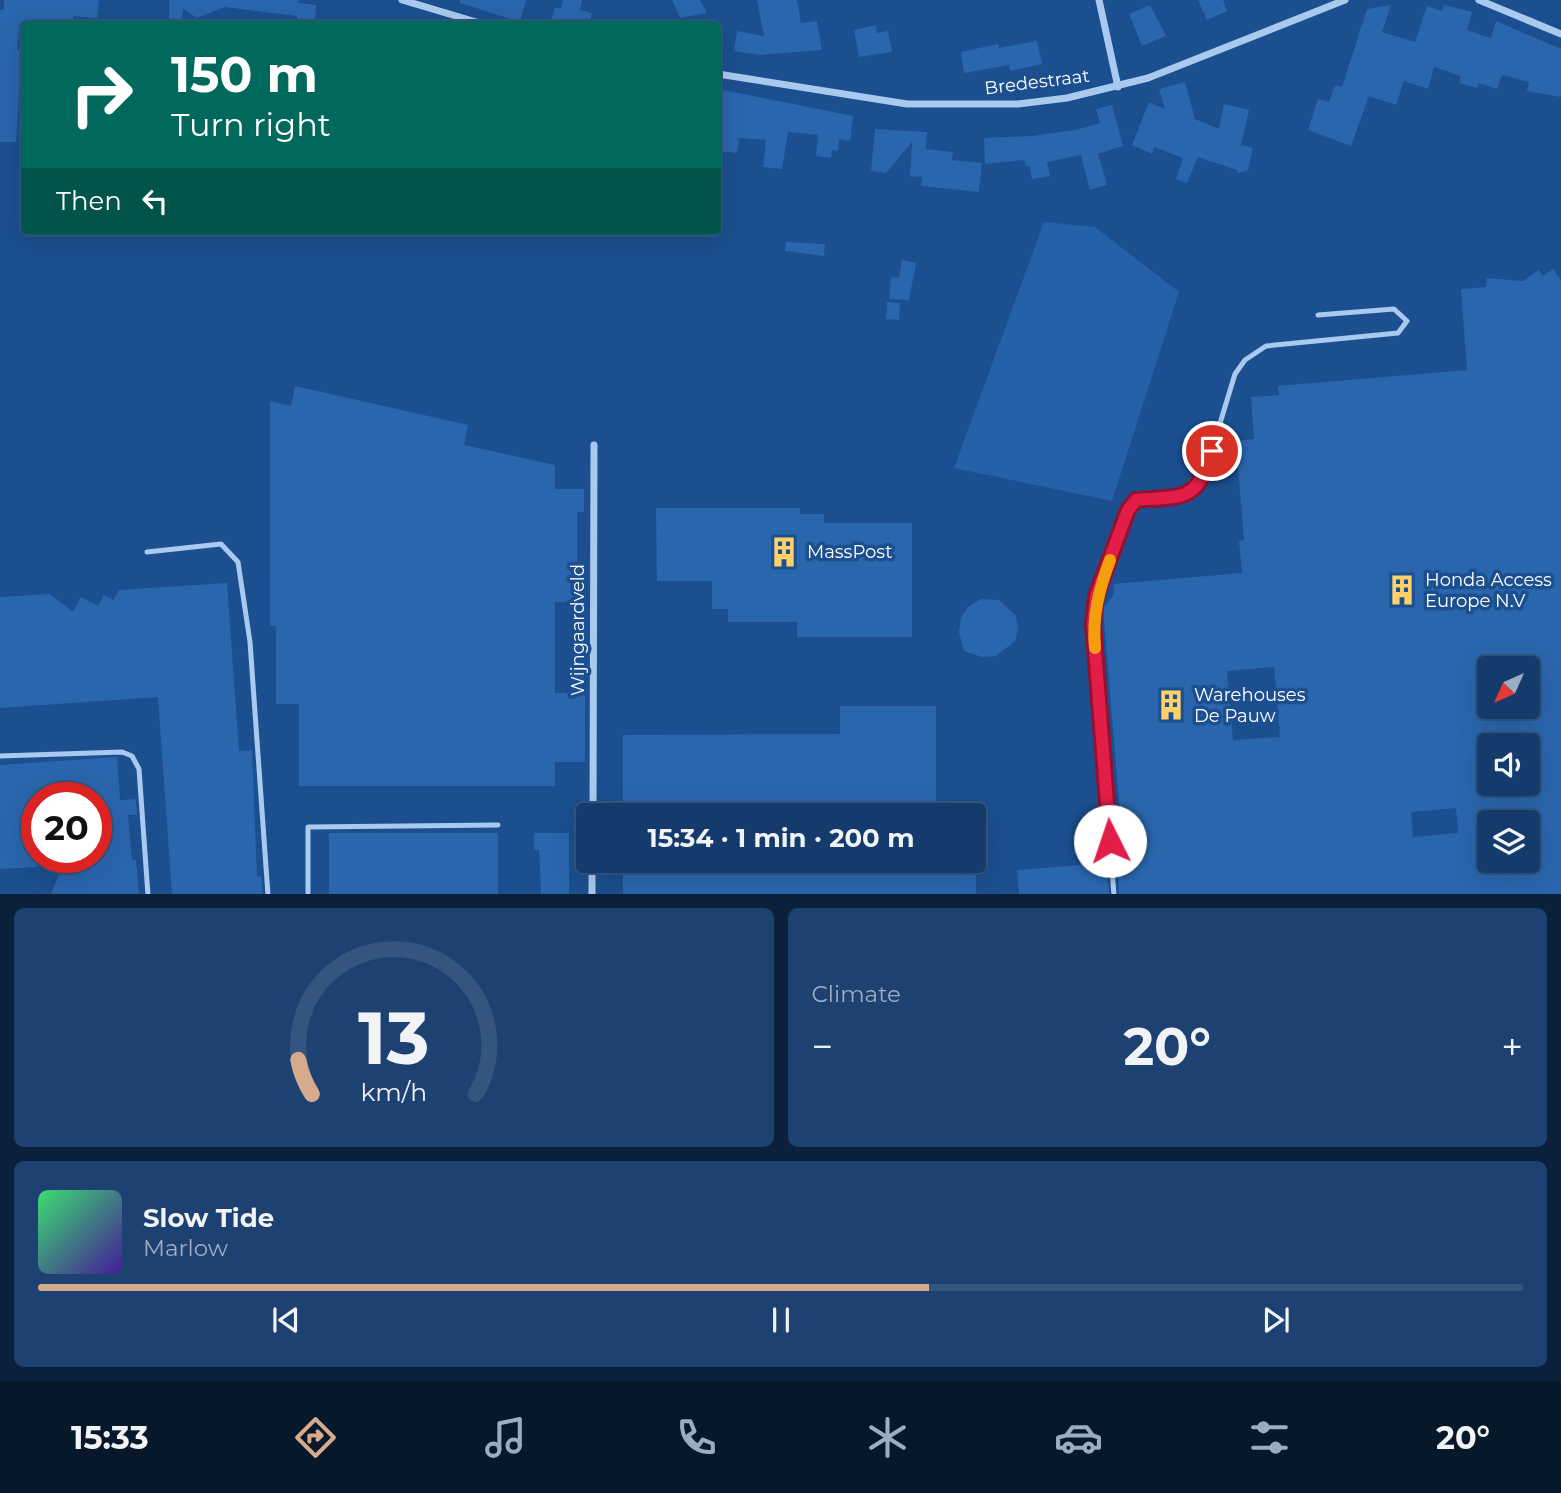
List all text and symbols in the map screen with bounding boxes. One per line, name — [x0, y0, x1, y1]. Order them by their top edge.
text: 150 m — [171, 45, 318, 104]
icon: right — [56, 49, 147, 140]
street label: Bredestraat — [983, 65, 1091, 99]
text: Turn right — [171, 105, 331, 144]
icon: left — [136, 182, 174, 220]
text: Then — [56, 185, 122, 217]
pin — [1182, 421, 1242, 481]
icon: arrive — [1193, 432, 1231, 470]
building icon: MassPost — [767, 535, 801, 569]
place label: MassPost — [807, 541, 892, 563]
street label: Wijngaardveld — [567, 564, 589, 696]
place label: Honda Access Europe N.V — [1425, 569, 1552, 612]
building icon: Honda Access Europe N.V — [1385, 573, 1419, 607]
north arrow — [1477, 656, 1540, 719]
map controls — [1477, 656, 1540, 873]
place label: Warehouses De Pauw — [1194, 684, 1306, 727]
building icon: Warehouses De Pauw — [1154, 688, 1188, 722]
button: sound — [1477, 733, 1540, 796]
speed limit sign: 20 — [21, 782, 112, 873]
position arrow — [1073, 804, 1147, 878]
button: layers — [1477, 810, 1540, 873]
text: 15:34 · 1 min · 200 m — [648, 822, 914, 854]
text: Climate — [812, 980, 901, 1008]
text: 13 — [358, 994, 430, 1082]
text: 20° — [1123, 1015, 1211, 1078]
text: − — [812, 1023, 833, 1070]
text: + — [1501, 1023, 1523, 1070]
text: km/h — [360, 1076, 427, 1106]
text: Slow Tide — [143, 1202, 274, 1234]
text: Marlow — [143, 1234, 228, 1262]
icon: previous — [267, 1301, 305, 1339]
icon: pause — [762, 1301, 800, 1339]
icon: next — [1257, 1301, 1295, 1339]
icon: directions — [291, 1413, 340, 1462]
icon: music — [481, 1413, 530, 1462]
icon: phone — [672, 1413, 721, 1462]
icon: climate — [863, 1413, 912, 1462]
icon: car — [1054, 1413, 1103, 1462]
icon: filters — [1245, 1413, 1294, 1462]
text: 15:33 — [71, 1418, 149, 1457]
text: 20° — [1436, 1418, 1490, 1457]

